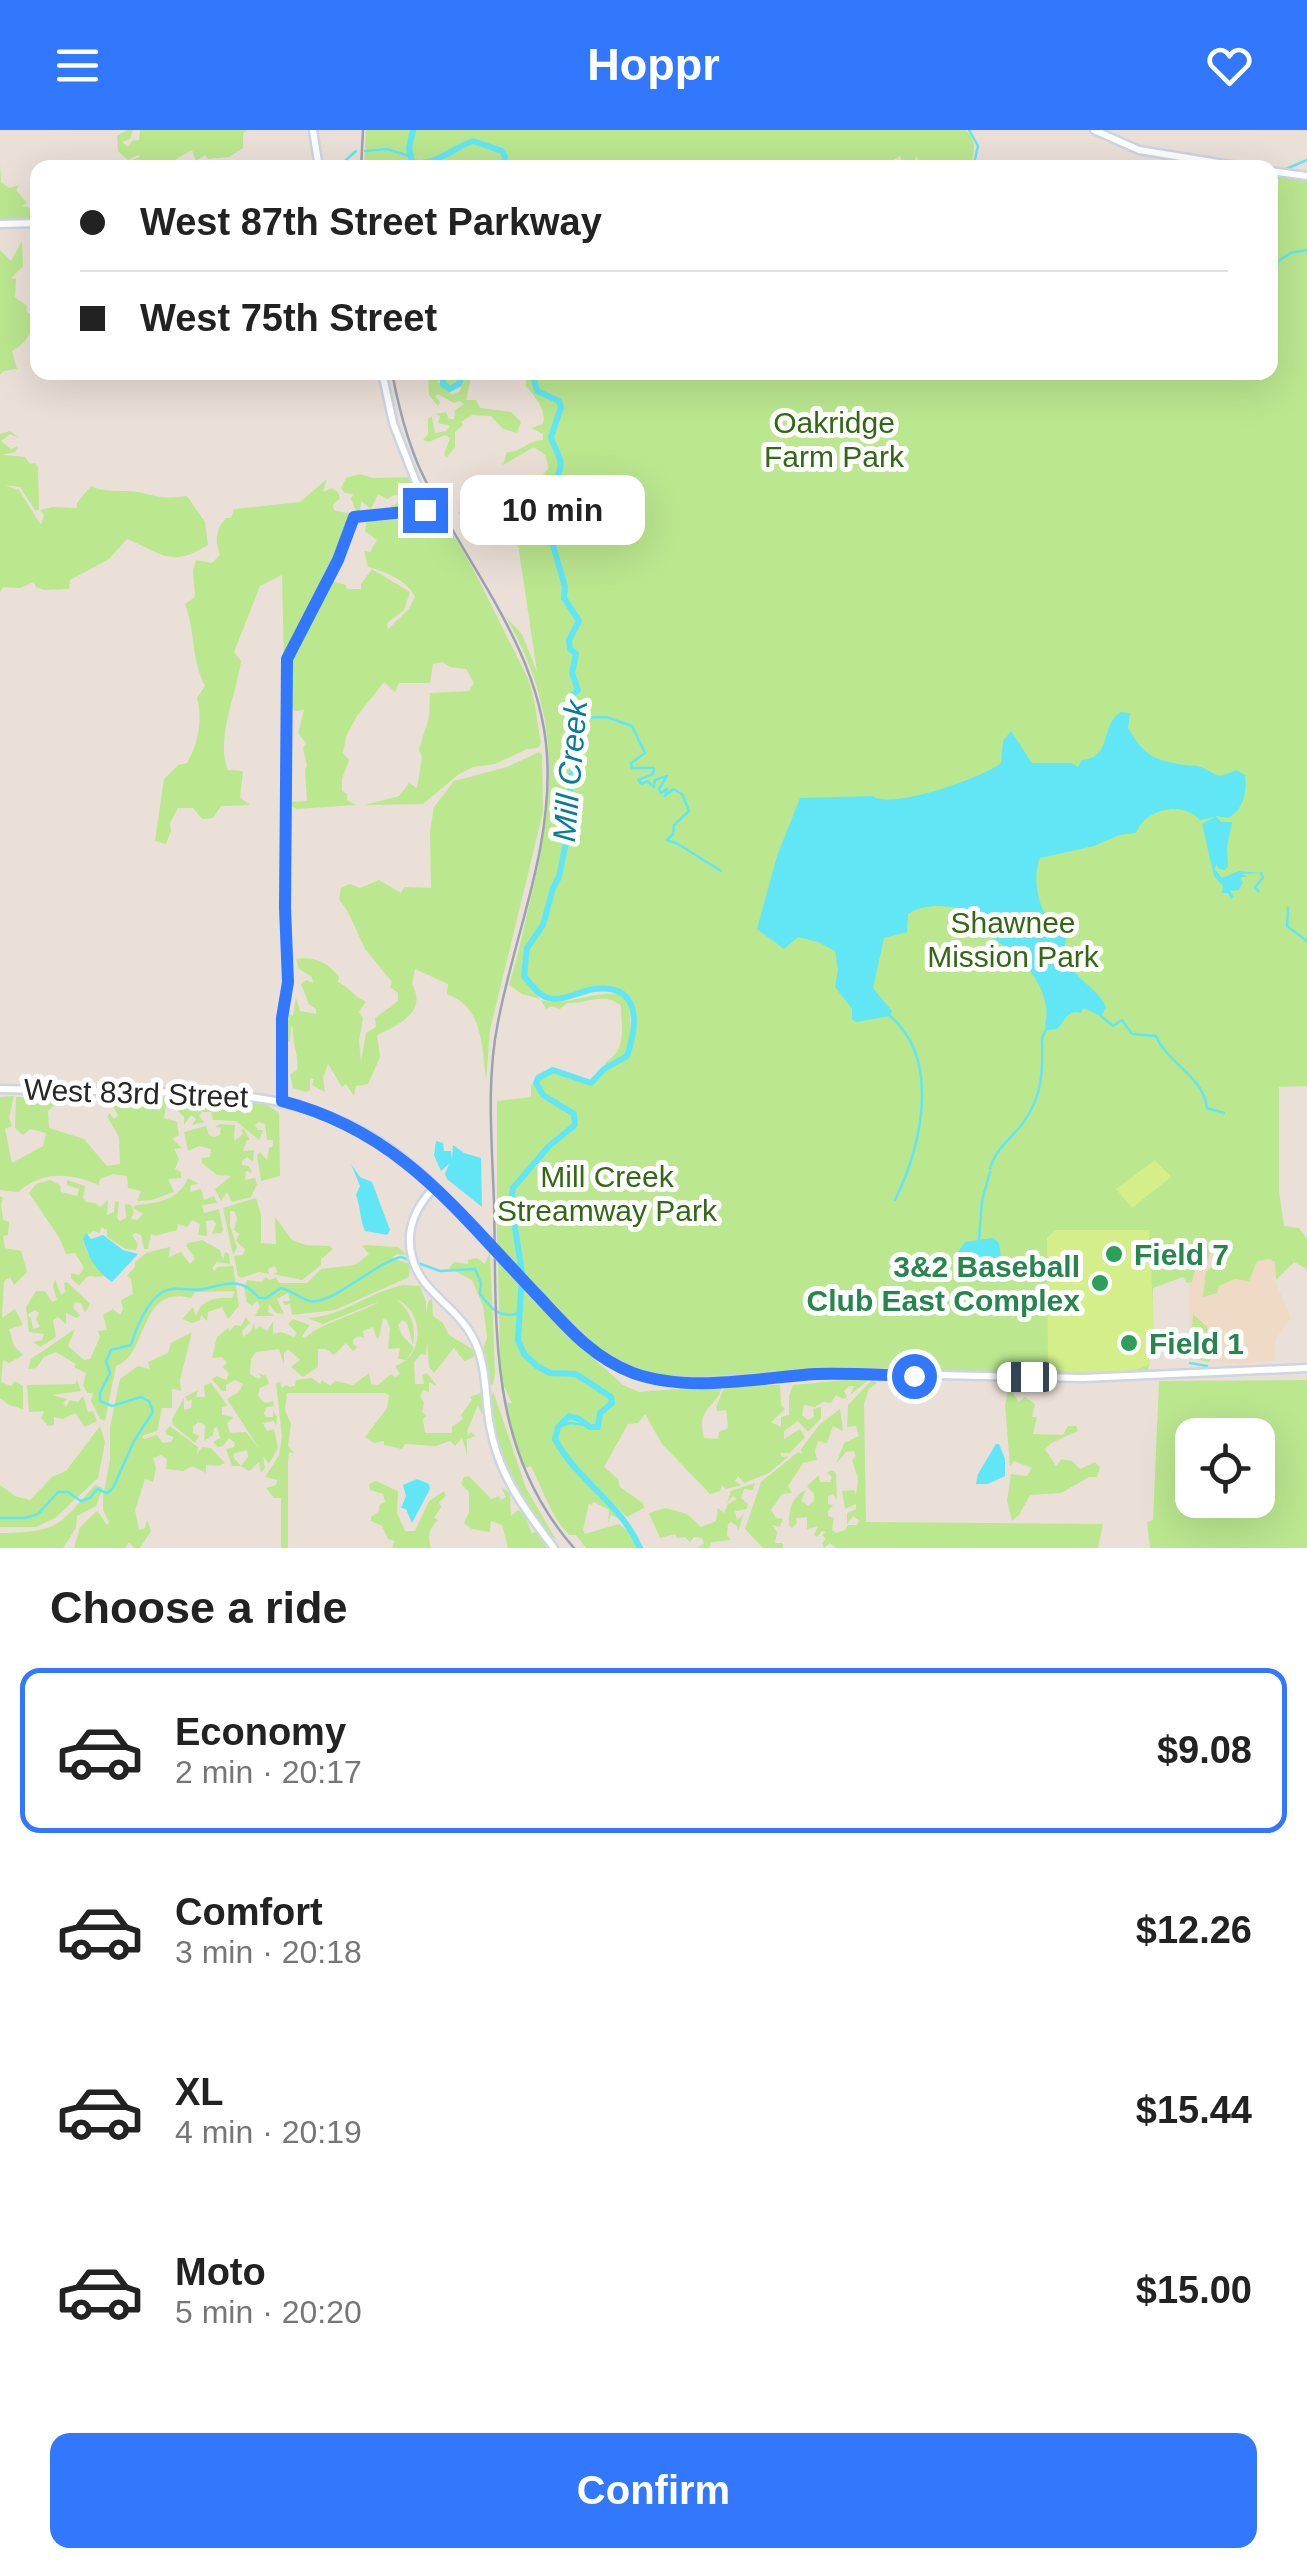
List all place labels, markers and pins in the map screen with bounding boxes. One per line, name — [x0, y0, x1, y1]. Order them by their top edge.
place label: Field 7 — [1134, 1238, 1229, 1271]
marker: Field 7 — [1103, 1243, 1125, 1265]
place label: 3&2 Baseball Club East Complex — [807, 1250, 1080, 1317]
marker: 3&2 Baseball Club East Complex — [1089, 1272, 1111, 1294]
place label: Field 1 — [1149, 1327, 1244, 1360]
marker: Field 1 — [1118, 1332, 1140, 1354]

